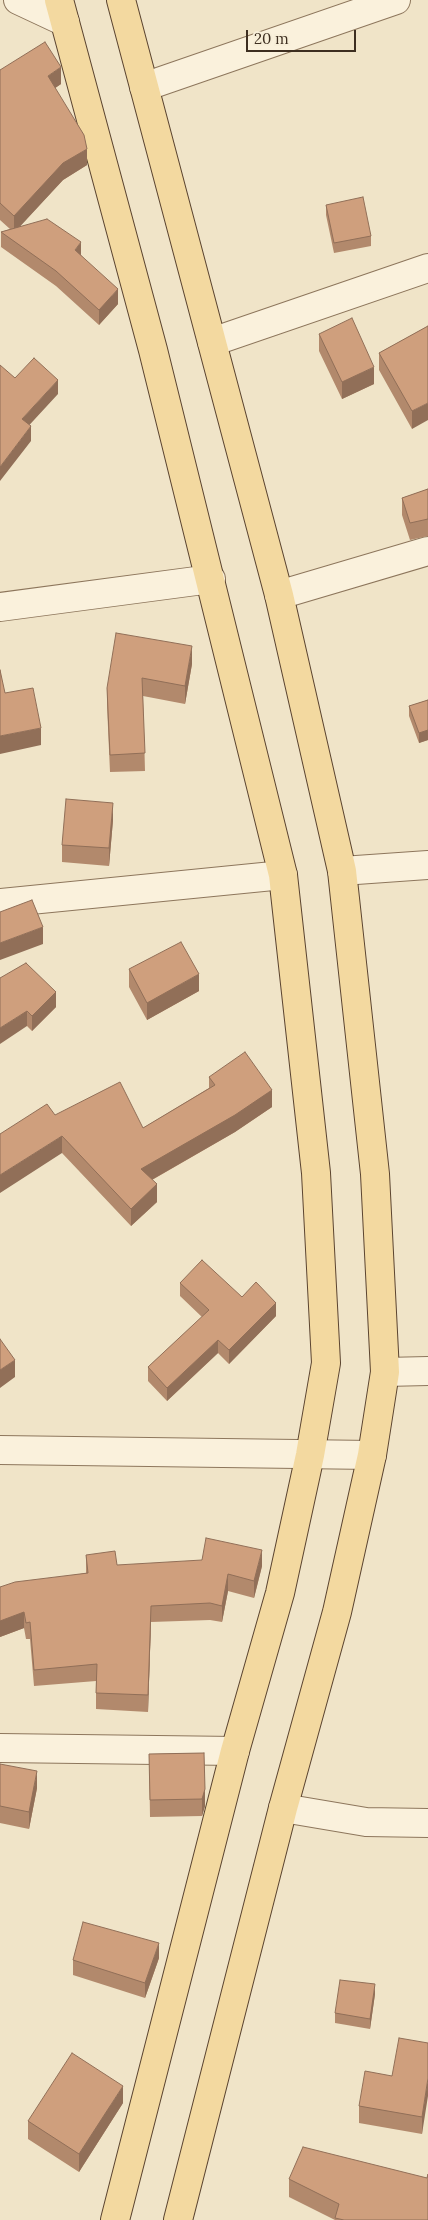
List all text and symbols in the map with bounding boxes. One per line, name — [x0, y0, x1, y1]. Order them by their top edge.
scale bar — [248, 20, 358, 52]
text: 20 m — [254, 29, 289, 48]

